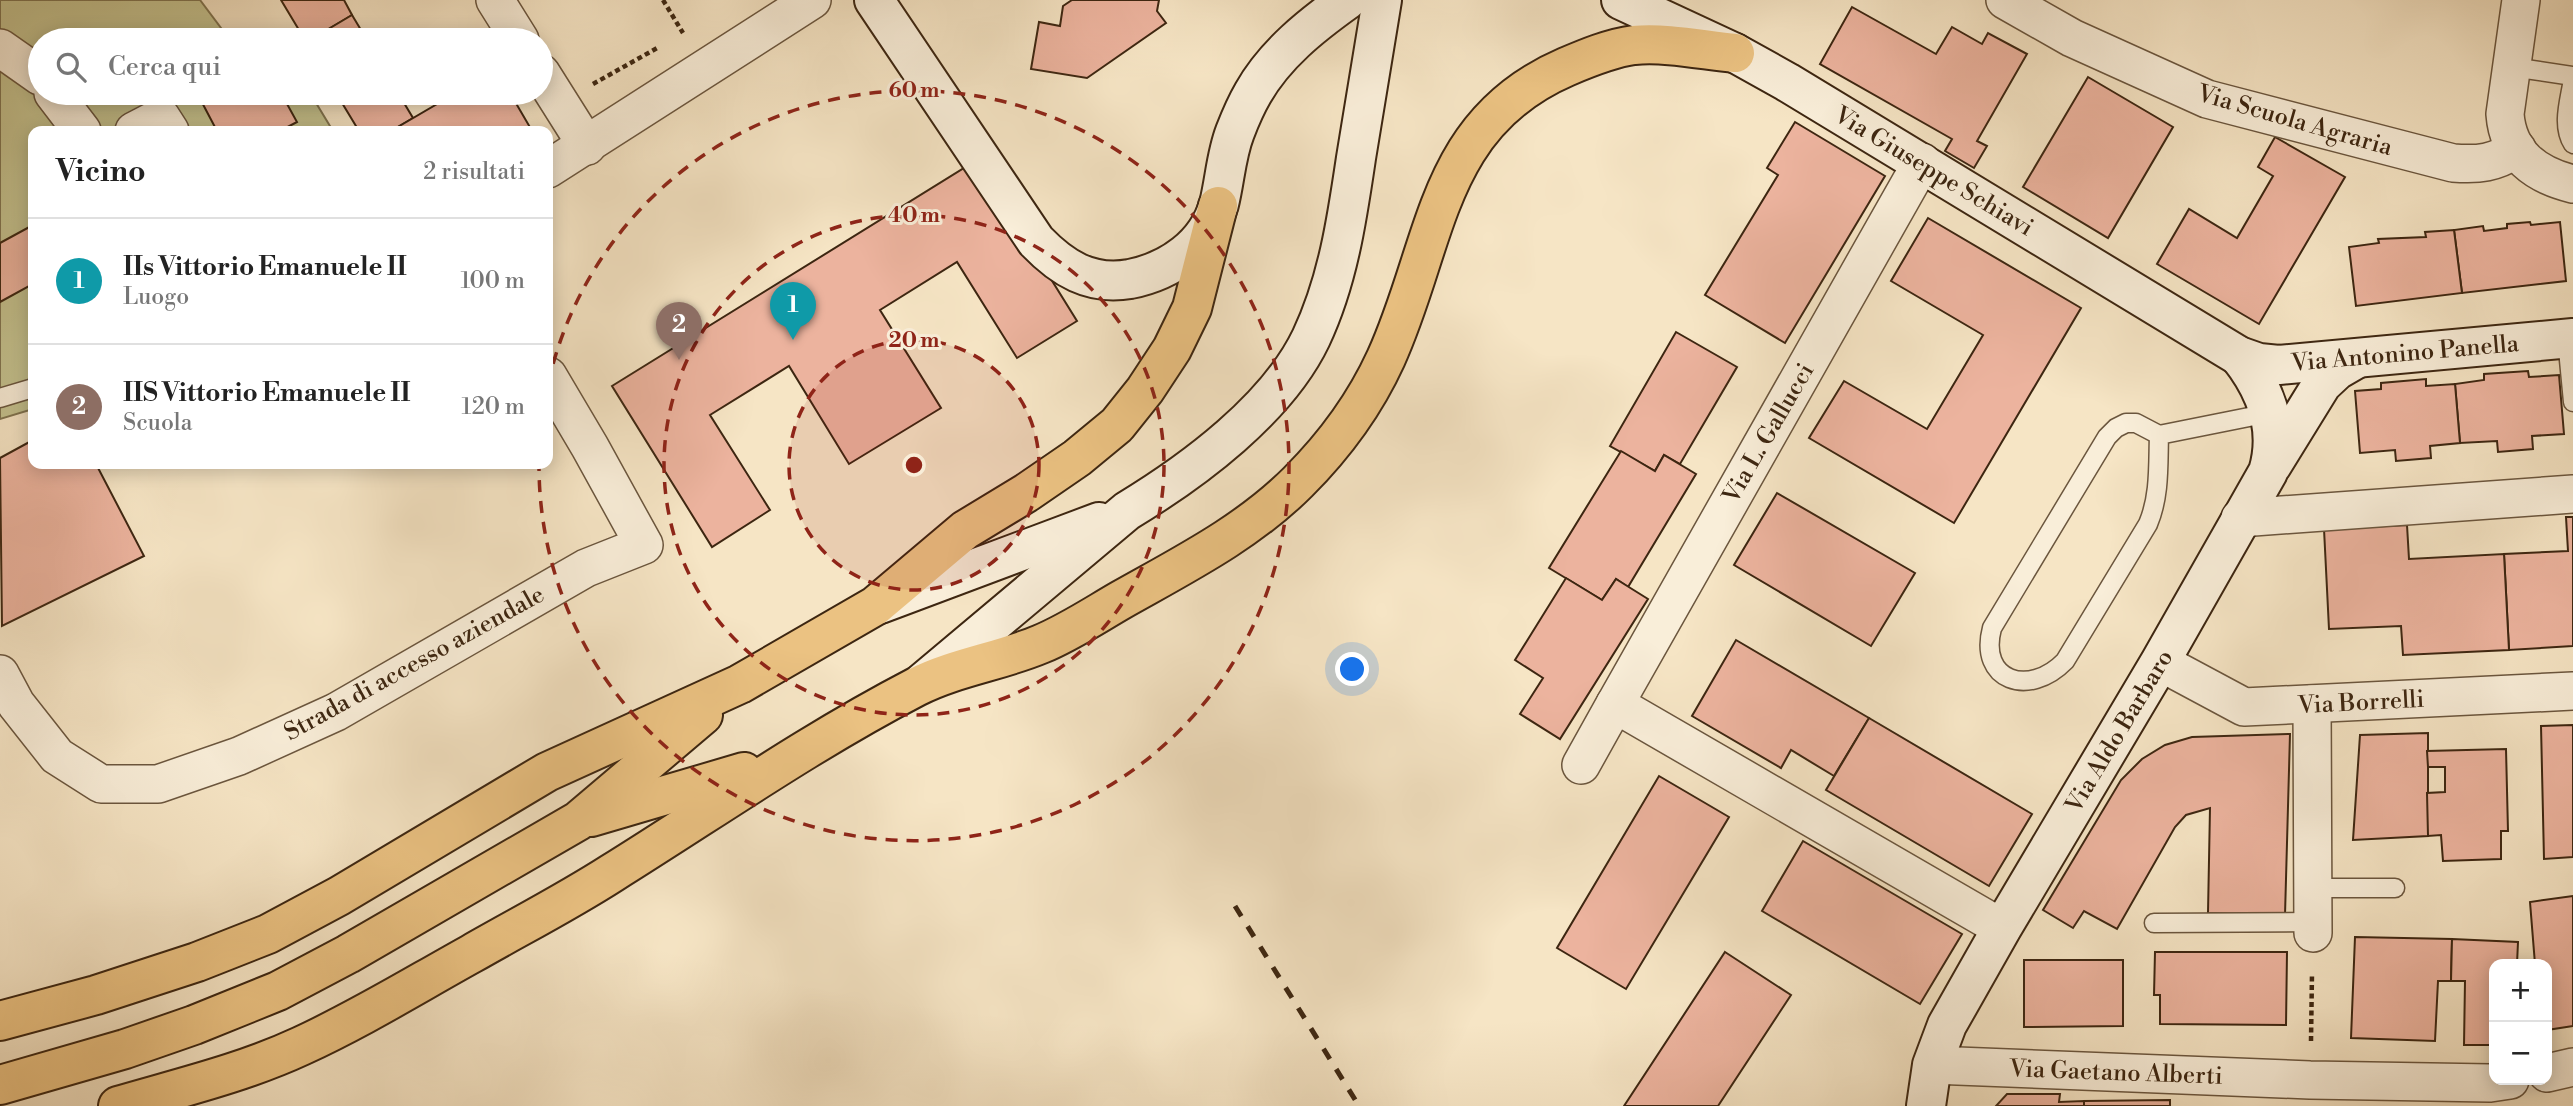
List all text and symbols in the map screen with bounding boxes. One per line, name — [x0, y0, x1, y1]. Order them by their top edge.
search box — [28, 28, 553, 105]
icon: search — [52, 48, 90, 86]
text: Cerca qui — [108, 51, 221, 83]
text: 60 m — [889, 78, 939, 104]
street label: Via Scuola Agraria — [2193, 78, 2397, 163]
street label: Via Giuseppe Schiavi — [1827, 100, 2039, 243]
text: Vicino — [56, 153, 146, 191]
text: 2 risultati — [423, 158, 525, 186]
text: 40 m — [888, 203, 940, 229]
text: IIs Vittorio Emanuele II — [123, 251, 407, 283]
text: 1 — [73, 267, 85, 295]
text: 100 m — [460, 267, 525, 295]
pin: 1 — [770, 282, 816, 340]
text: Luogo — [123, 283, 189, 311]
pin: 2 — [656, 302, 702, 360]
text: 20 m — [889, 328, 939, 354]
street label: Via Antonino Panella — [2289, 329, 2521, 379]
street label: Via L. Gallucci — [1716, 358, 1821, 510]
text: IIS Vittorio Emanuele II — [123, 377, 410, 409]
text: 2 — [72, 393, 86, 421]
text: 120 m — [461, 393, 525, 421]
text: Scuola — [123, 409, 192, 437]
centre of rings — [902, 453, 926, 477]
street label: Strada di accesso aziendale — [279, 580, 550, 748]
street label: Via Aldo Barbaro — [2059, 644, 2180, 819]
your location — [1335, 652, 1369, 686]
street label: Via Borrelli — [2296, 685, 2425, 721]
map controls — [2489, 959, 2552, 1085]
button: + — [2489, 959, 2552, 1022]
button: − — [2489, 1022, 2552, 1085]
street label: Via Gaetano Alberti — [2008, 1054, 2223, 1092]

